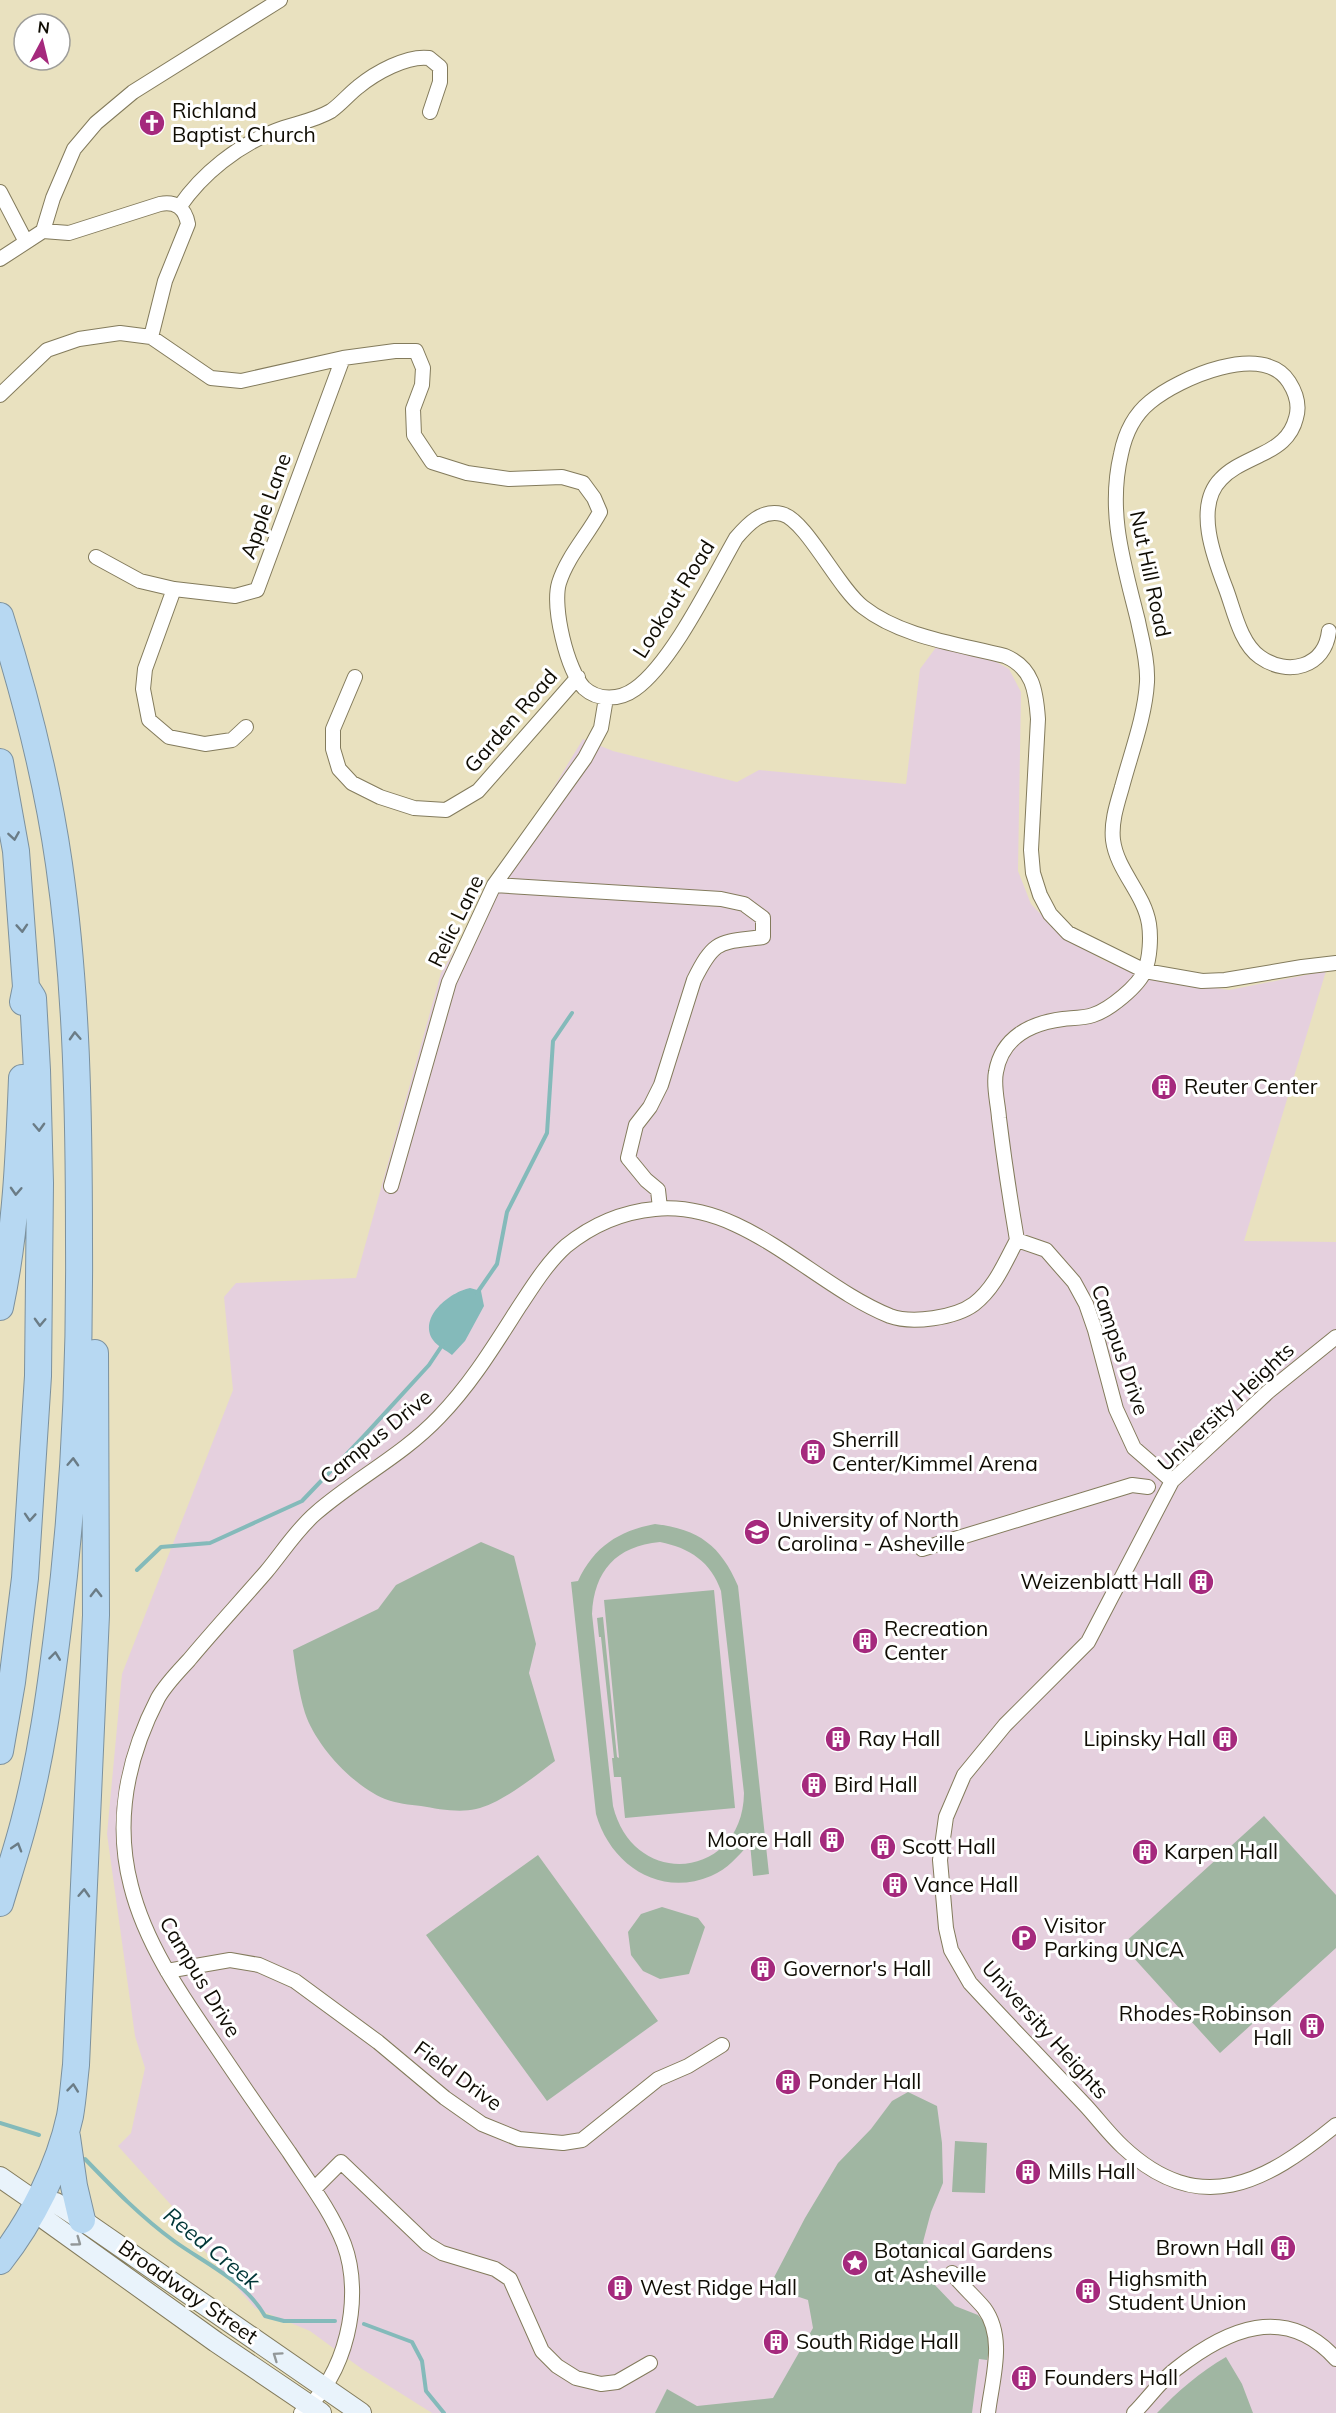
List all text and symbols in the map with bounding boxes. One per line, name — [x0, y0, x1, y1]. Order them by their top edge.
north arrow — [12, 12, 72, 72]
text: N — [37, 16, 51, 38]
place label: Richland Baptist Church — [172, 97, 316, 147]
church icon: Richland Baptist Church — [137, 108, 167, 138]
street label: Apple Lane — [234, 449, 296, 562]
street label: Nut Hill Road — [1125, 508, 1177, 639]
street label: Lookout Road — [627, 535, 720, 662]
street label: Garden Road — [458, 663, 562, 777]
one-way arrow — [7, 832, 19, 841]
street label: Relic Lane — [422, 870, 489, 971]
one-way arrow — [15, 923, 28, 932]
one-way arrow — [68, 1032, 81, 1041]
building icon: Reuter Center — [1149, 1072, 1179, 1102]
place label: Reuter Center — [1184, 1073, 1318, 1099]
one-way arrow — [32, 1122, 45, 1131]
one-way arrow — [10, 1187, 23, 1196]
street label: Campus Drive — [1086, 1281, 1155, 1418]
one-way arrow — [33, 1317, 46, 1326]
street label: University Heights — [1152, 1336, 1299, 1476]
street label: Campus Drive — [314, 1383, 437, 1489]
place label: Sherrill Center/Kimmel Arena — [832, 1426, 1038, 1476]
building icon: Sherrill Center/Kimmel Arena — [798, 1437, 828, 1467]
one-way arrow — [66, 1457, 79, 1466]
place label: University of North Carolina - Asheville — [777, 1506, 965, 1556]
one-way arrow — [24, 1512, 37, 1521]
school or university icon: University of North Carolina - Asheville — [742, 1517, 772, 1547]
building icon: Weizenblatt Hall — [1186, 1567, 1216, 1597]
place label: Weizenblatt Hall — [1020, 1568, 1182, 1594]
one-way arrow — [90, 1589, 102, 1598]
place label: Recreation Center — [884, 1615, 988, 1665]
building icon: Recreation Center — [850, 1626, 880, 1656]
one-way arrow — [48, 1651, 60, 1661]
building icon: Ray Hall — [823, 1724, 853, 1754]
building icon: Lipinsky Hall — [1210, 1724, 1240, 1754]
place label: Ray Hall — [858, 1725, 940, 1751]
place label: Lipinsky Hall — [1083, 1725, 1206, 1751]
building icon: Bird Hall — [799, 1770, 829, 1800]
place label: Bird Hall — [834, 1771, 918, 1797]
building icon: Moore Hall — [817, 1825, 847, 1855]
place label: Moore Hall — [707, 1826, 812, 1852]
building icon: Scott Hall — [868, 1832, 898, 1862]
place label: Scott Hall — [902, 1833, 996, 1859]
building icon: Karpen Hall — [1130, 1837, 1160, 1867]
place label: Karpen Hall — [1164, 1838, 1278, 1864]
one-way arrow — [10, 1842, 22, 1853]
building icon: Vance Hall — [880, 1870, 910, 1900]
place label: Vance Hall — [914, 1871, 1018, 1897]
one-way arrow — [78, 1889, 91, 1898]
street label: Campus Drive — [155, 1911, 247, 2042]
place label: Visitor Parking UNCA — [1044, 1912, 1185, 1962]
parking icon: Visitor Parking UNCA — [1009, 1923, 1039, 1953]
building icon: Governor's Hall — [748, 1954, 778, 1984]
place label: Governor's Hall — [783, 1955, 931, 1981]
street label: University Heights — [977, 1955, 1115, 2104]
place label: Rhodes-Robinson Hall — [1119, 2000, 1292, 2050]
building icon: Rhodes-Robinson Hall — [1297, 2011, 1327, 2041]
street label: Field Drive — [410, 2035, 508, 2116]
building icon: Ponder Hall — [773, 2067, 803, 2097]
place label: Ponder Hall — [808, 2068, 921, 2094]
one-way arrow — [66, 2083, 79, 2092]
building icon: Mills Hall — [1013, 2157, 1043, 2187]
place label: Mills Hall — [1048, 2158, 1136, 2184]
water label: Reed Creek — [158, 2201, 266, 2296]
street label: Broadway Street — [114, 2233, 263, 2349]
building icon: Brown Hall — [1268, 2233, 1298, 2263]
place label: Brown Hall — [1156, 2234, 1264, 2260]
one-way arrow — [70, 2235, 81, 2246]
place label: Botanical Gardens at Asheville — [874, 2237, 1053, 2287]
place icon: Botanical Gardens at Asheville — [840, 2248, 870, 2278]
place label: Highsmith Student Union — [1108, 2265, 1247, 2315]
building icon: West Ridge Hall — [605, 2273, 635, 2303]
place label: West Ridge Hall — [640, 2274, 797, 2300]
building icon: Highsmith Student Union — [1073, 2276, 1103, 2306]
building icon: South Ridge Hall — [761, 2327, 791, 2357]
place label: South Ridge Hall — [796, 2328, 959, 2354]
one-way arrow — [273, 2352, 284, 2363]
building icon: Founders Hall — [1009, 2363, 1039, 2393]
place label: Founders Hall — [1044, 2364, 1178, 2390]

